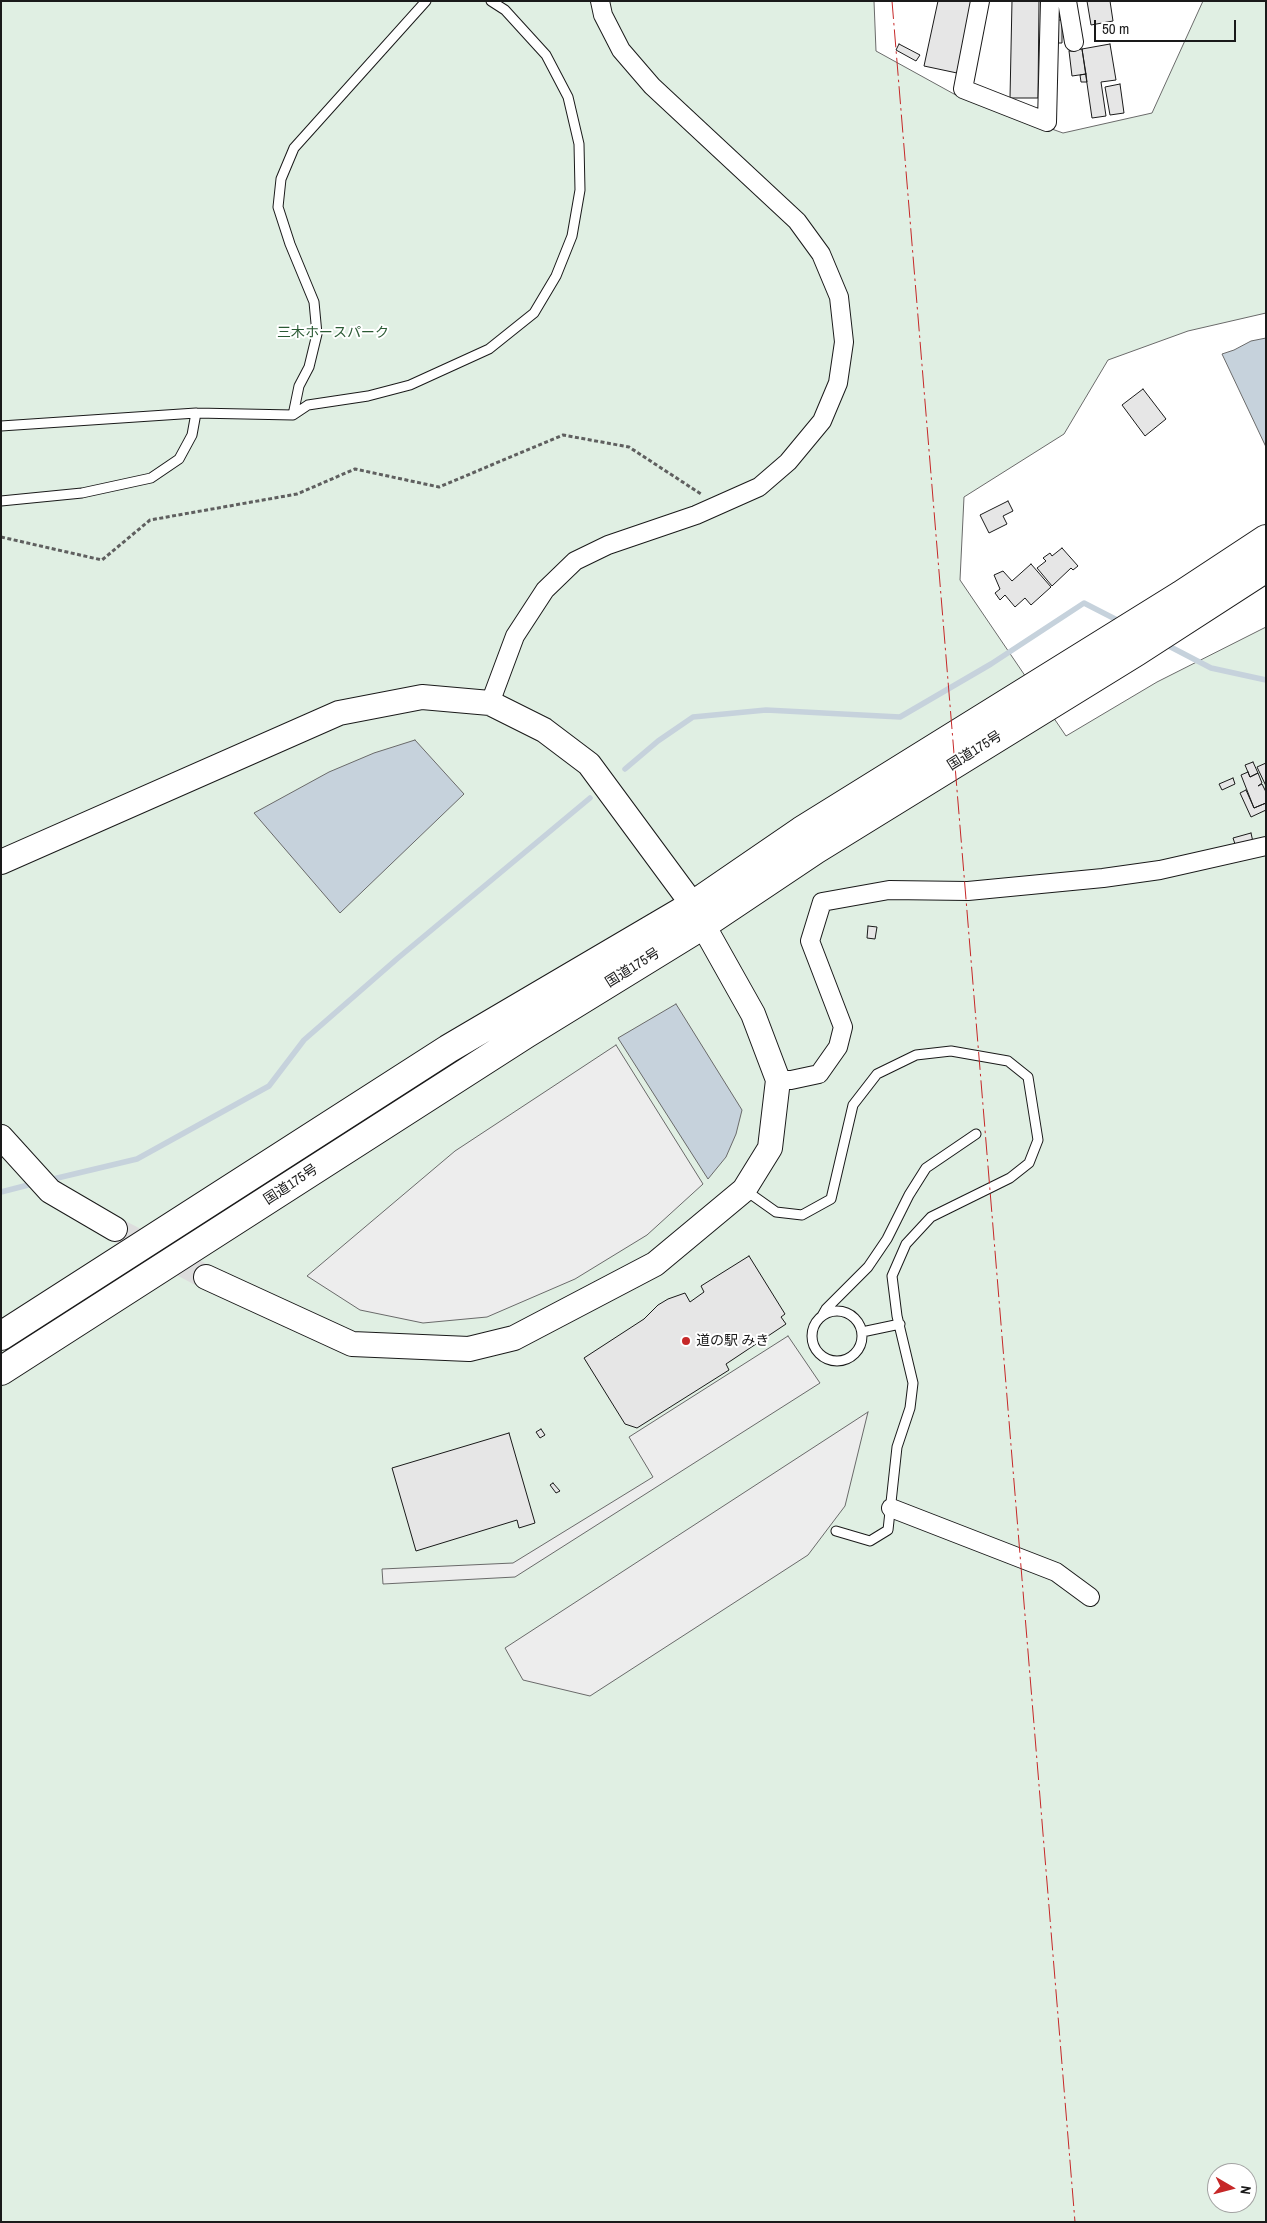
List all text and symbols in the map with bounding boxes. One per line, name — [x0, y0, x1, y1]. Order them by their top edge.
scale bar — [1097, 10, 1240, 42]
text: 50 m — [1102, 18, 1129, 39]
park label: 三木ホースパーク — [277, 325, 389, 341]
street label: 国道175号 — [945, 728, 1005, 774]
street label: 国道175号 — [603, 945, 663, 991]
street label: 国道175号 — [261, 1161, 321, 1209]
place label: 道の駅 みき — [696, 1333, 769, 1349]
marker: 道の駅 みき — [680, 1335, 692, 1347]
north arrow — [1207, 2163, 1257, 2213]
text: N — [1236, 2185, 1255, 2195]

